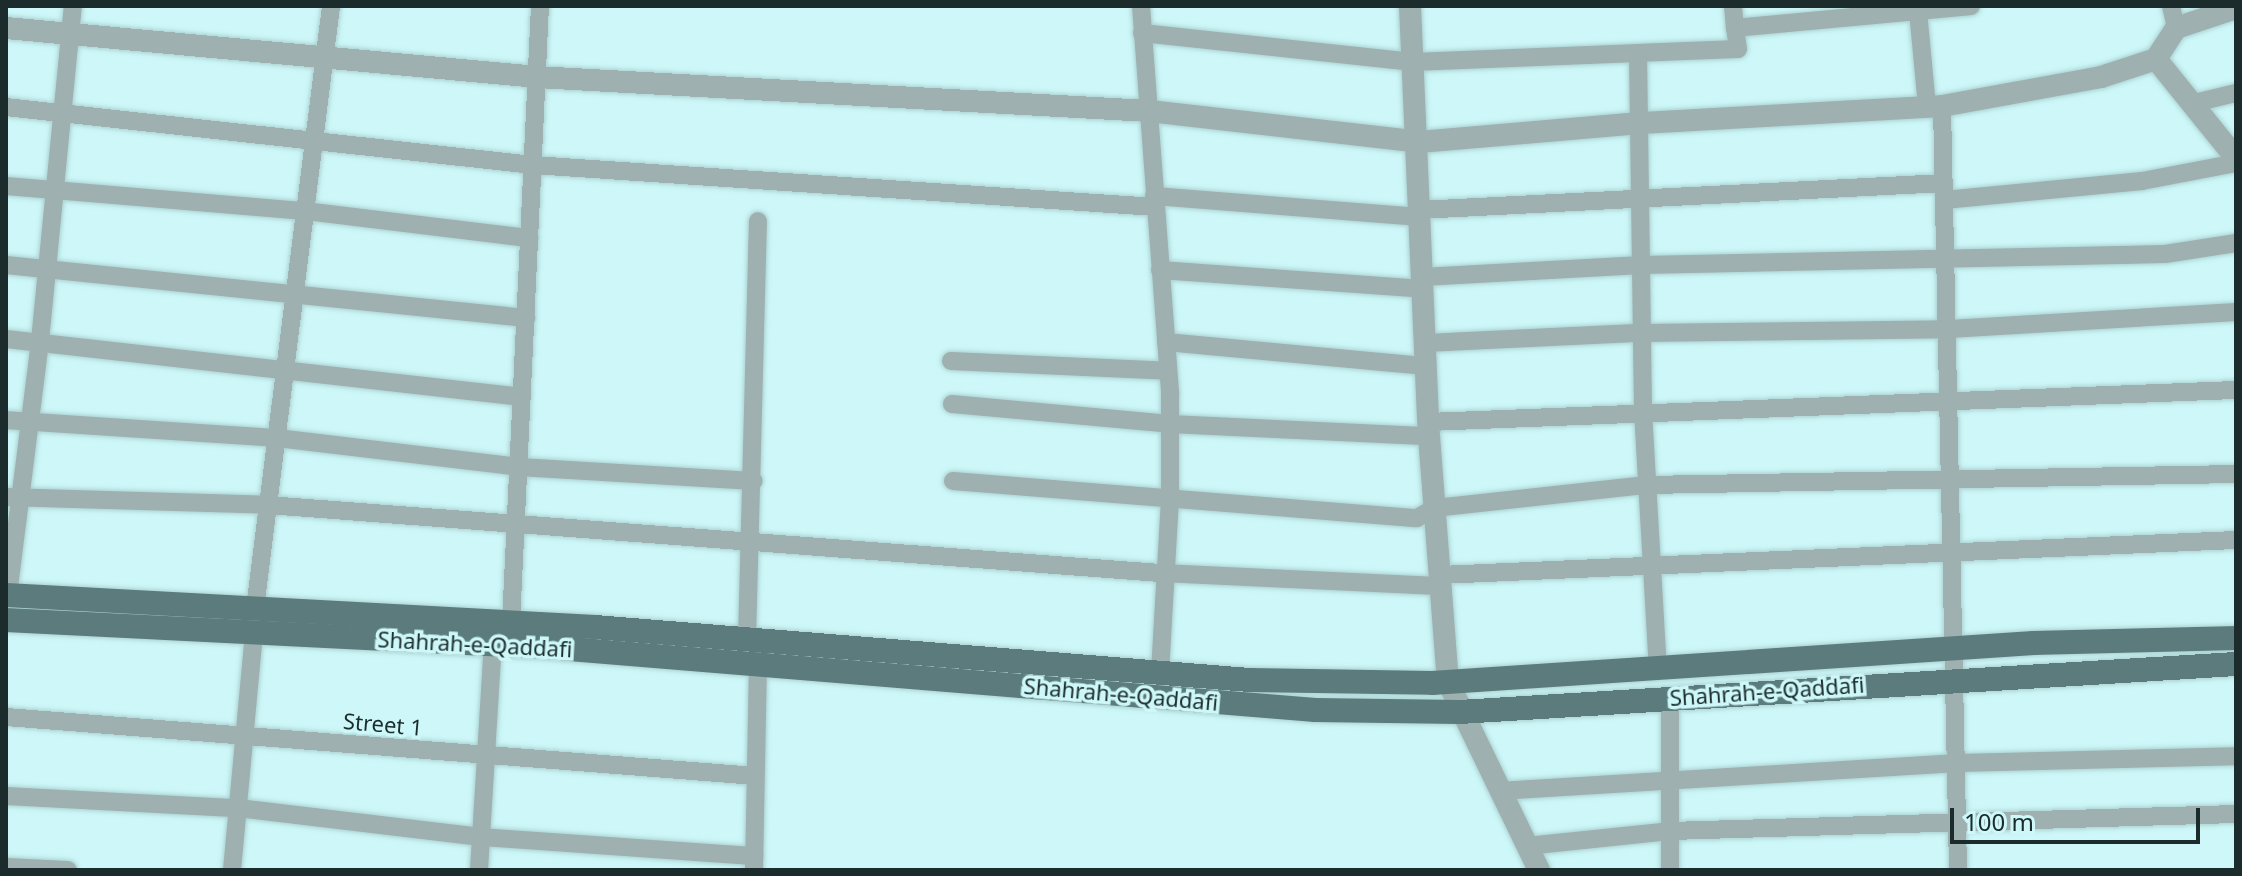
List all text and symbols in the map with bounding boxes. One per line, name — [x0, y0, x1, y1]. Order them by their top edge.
street label: Shahrah-e-Qaddafi — [377, 626, 573, 662]
street label: Shahrah-e-Qaddafi — [1669, 671, 1865, 711]
street label: Shahrah-e-Qaddafi — [1023, 672, 1219, 716]
street label: Street 1 — [342, 707, 424, 741]
scale bar — [1954, 792, 2204, 842]
text: 100 m — [1964, 805, 2034, 838]

